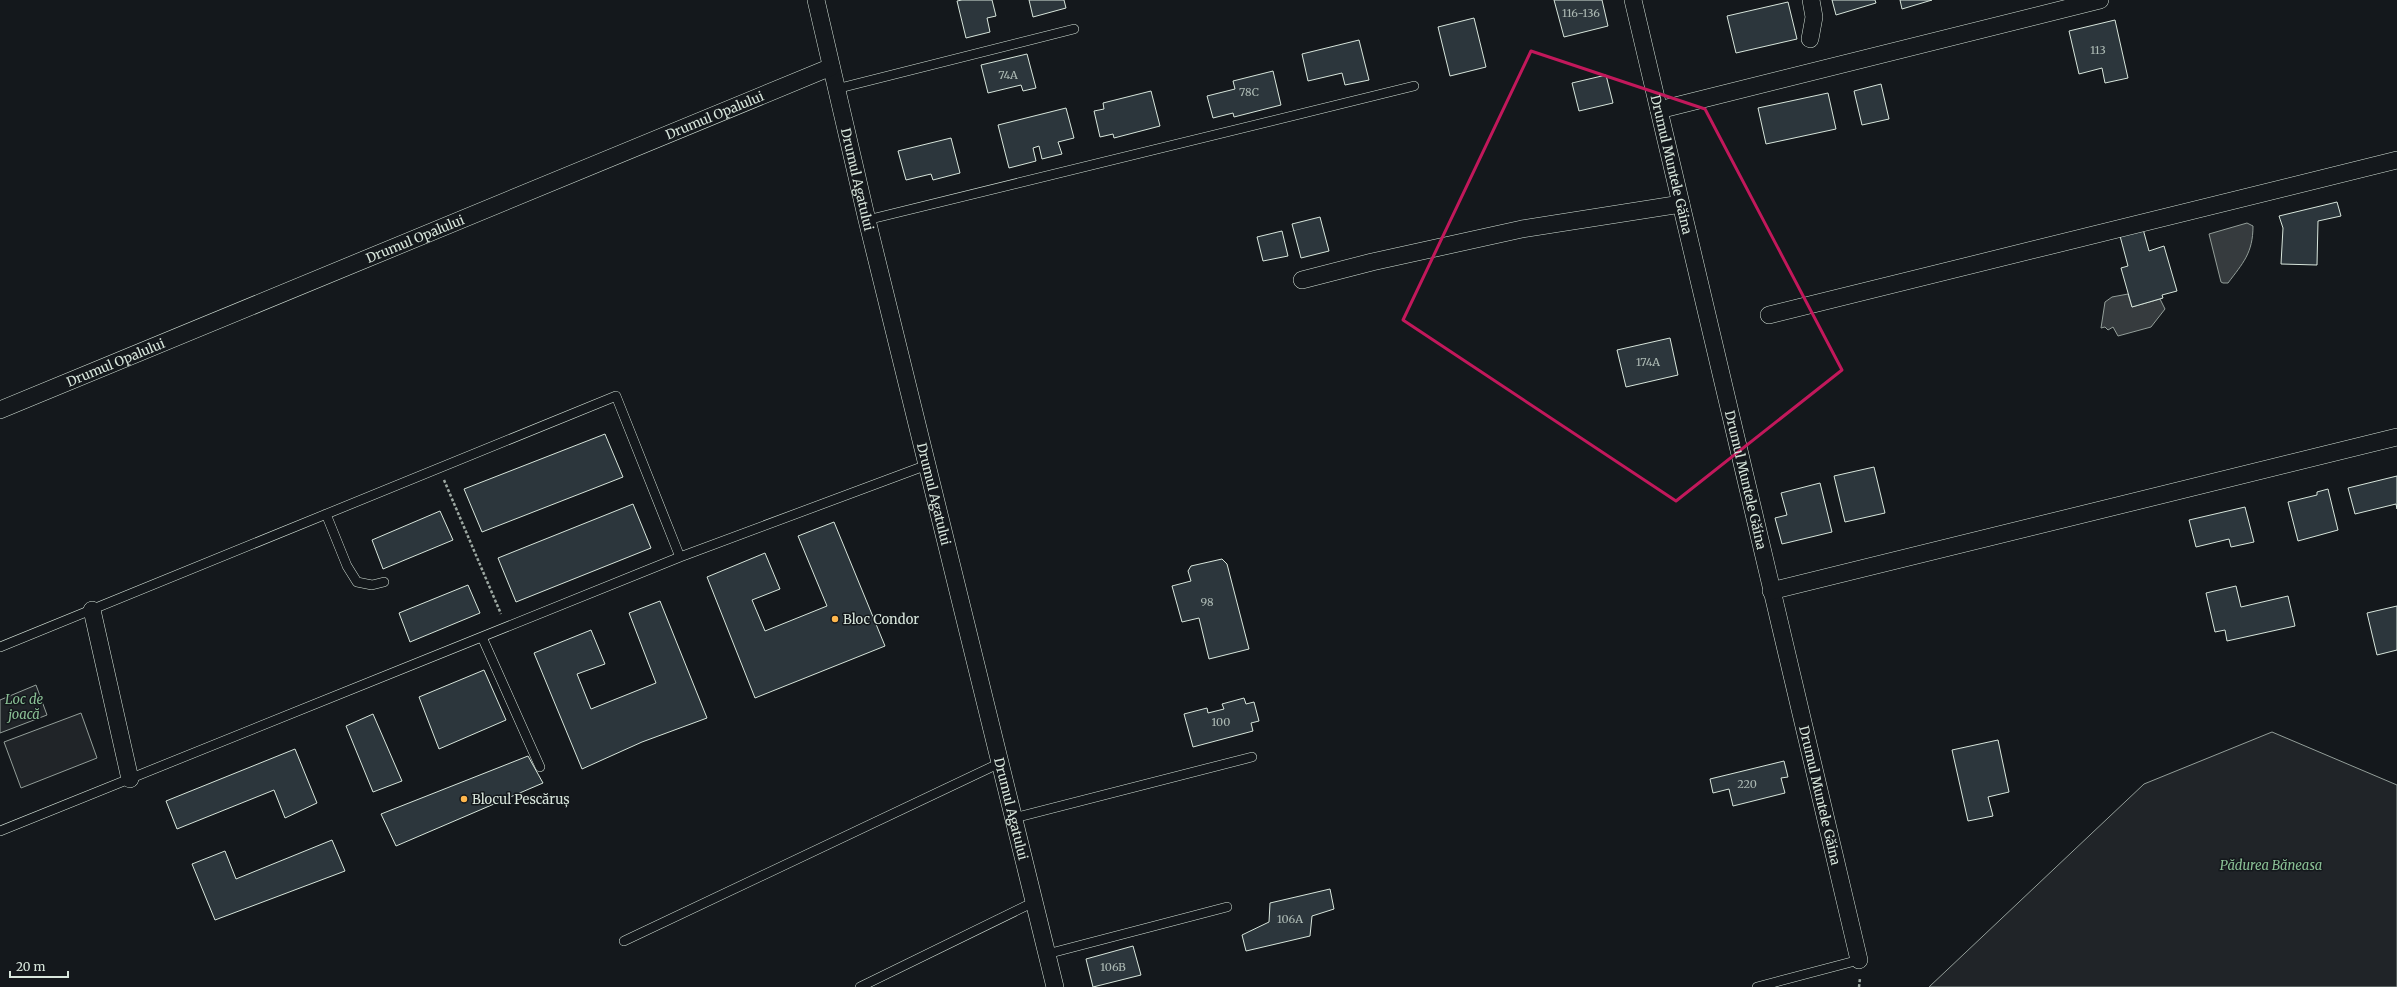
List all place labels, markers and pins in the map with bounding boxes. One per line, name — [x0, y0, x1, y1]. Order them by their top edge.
place label: Bloc Condor — [843, 611, 919, 628]
marker: Bloc Condor — [830, 614, 840, 624]
place label: Blocul Pescăruș — [472, 791, 570, 808]
marker: Blocul Pescăruș — [459, 794, 469, 804]

